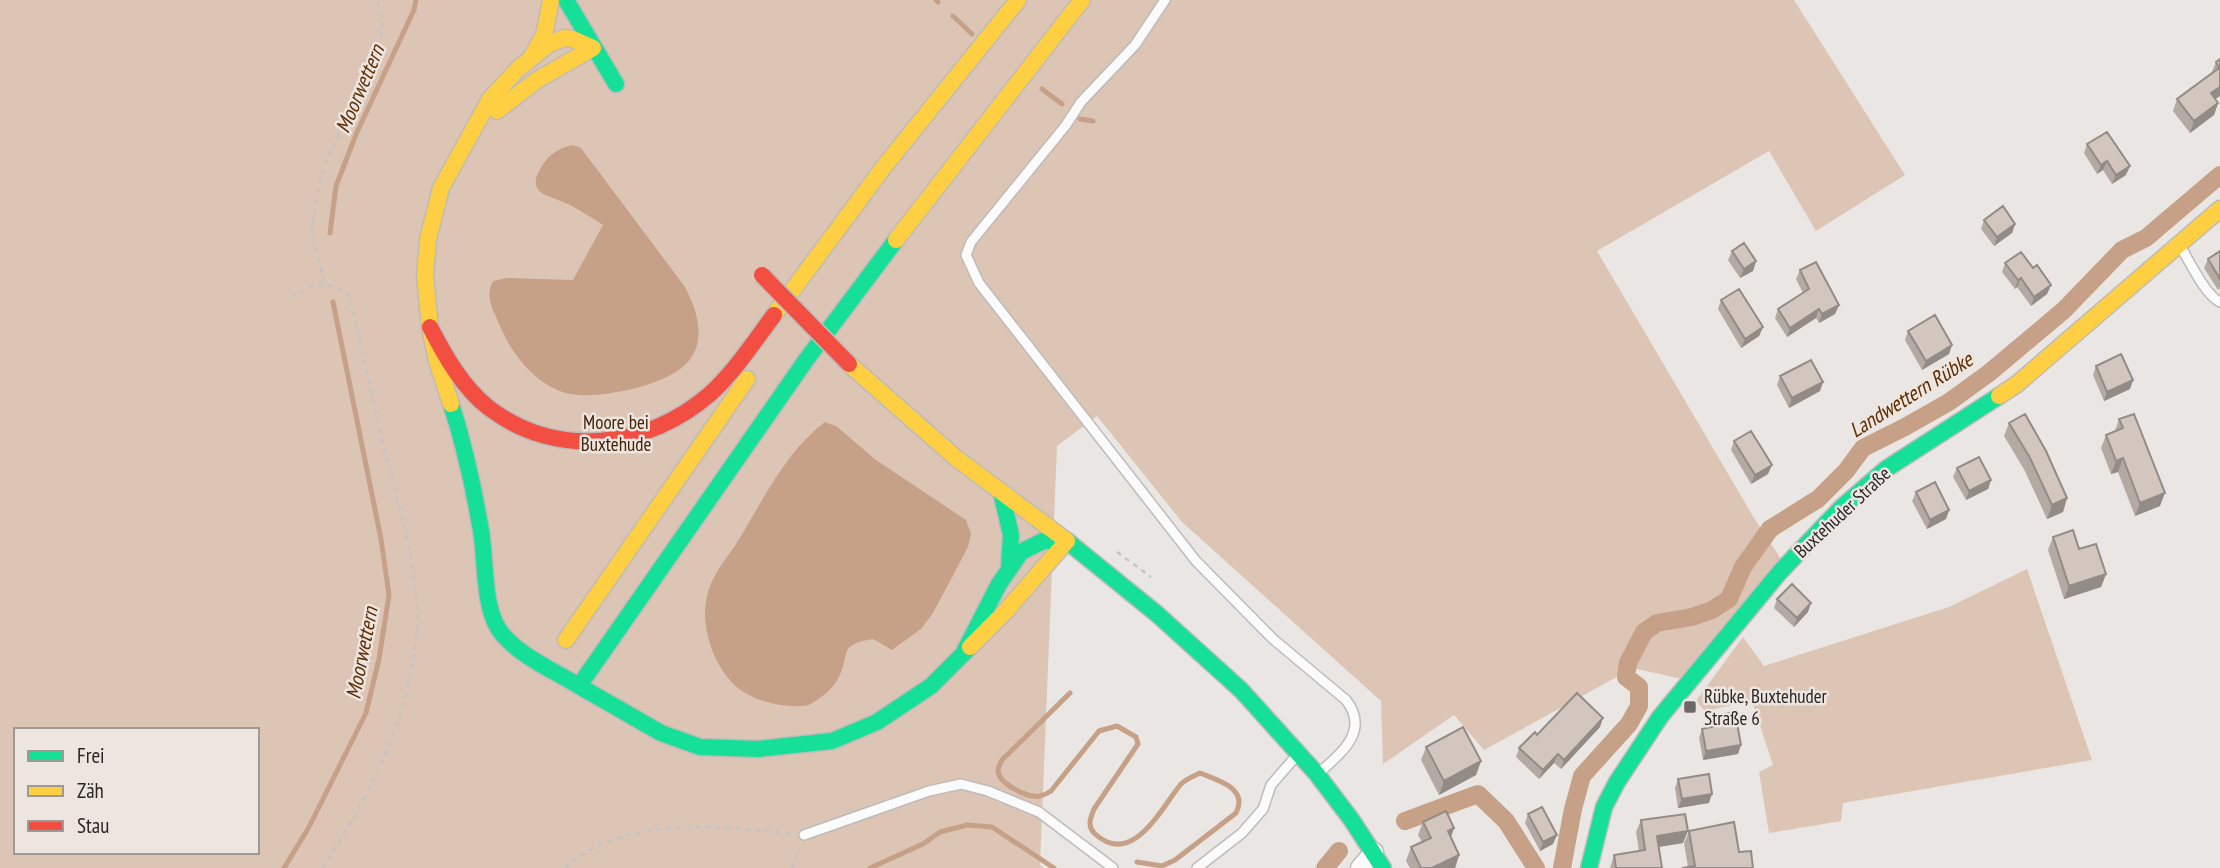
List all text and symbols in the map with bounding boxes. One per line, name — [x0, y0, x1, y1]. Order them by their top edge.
water label: Moorwettern — [329, 39, 391, 137]
water label: Landwettern Rübke — [1844, 345, 1979, 443]
park label: Moore bei Buxtehude — [581, 410, 651, 456]
street label: Buxtehuder Straße — [1789, 461, 1895, 563]
water label: Moorwettern — [339, 603, 384, 701]
place label: Rübke, Buxtehuder Straße 6 — [1704, 684, 1828, 730]
marker: Rübke, Buxtehuder Straße 6 — [1682, 699, 1698, 715]
legend — [14, 728, 259, 854]
text: Frei — [77, 742, 105, 769]
text: Zäh — [77, 777, 104, 804]
text: Stau — [77, 812, 109, 839]

